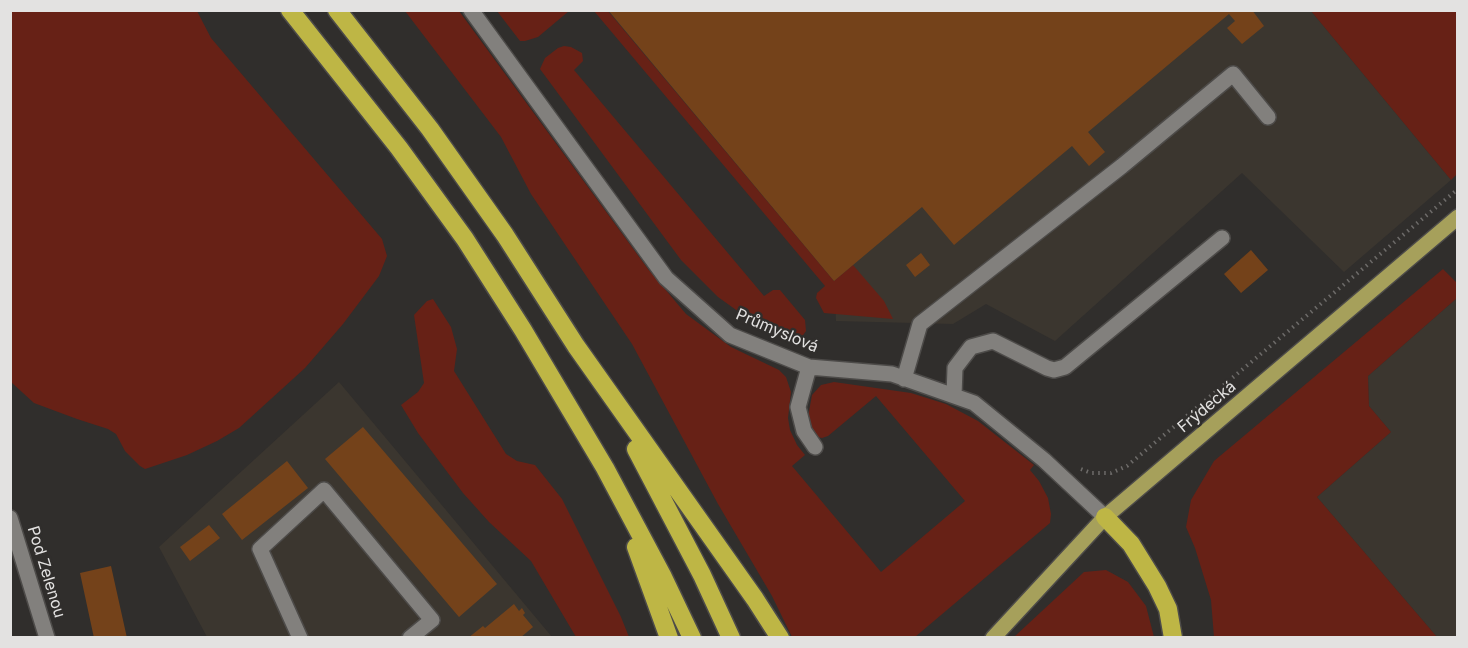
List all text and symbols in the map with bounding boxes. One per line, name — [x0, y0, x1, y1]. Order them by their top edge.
street label: Průmyslová — [733, 305, 821, 357]
street label: Frýdecká — [1174, 377, 1240, 437]
street label: Pod Zelenou — [23, 524, 69, 620]

